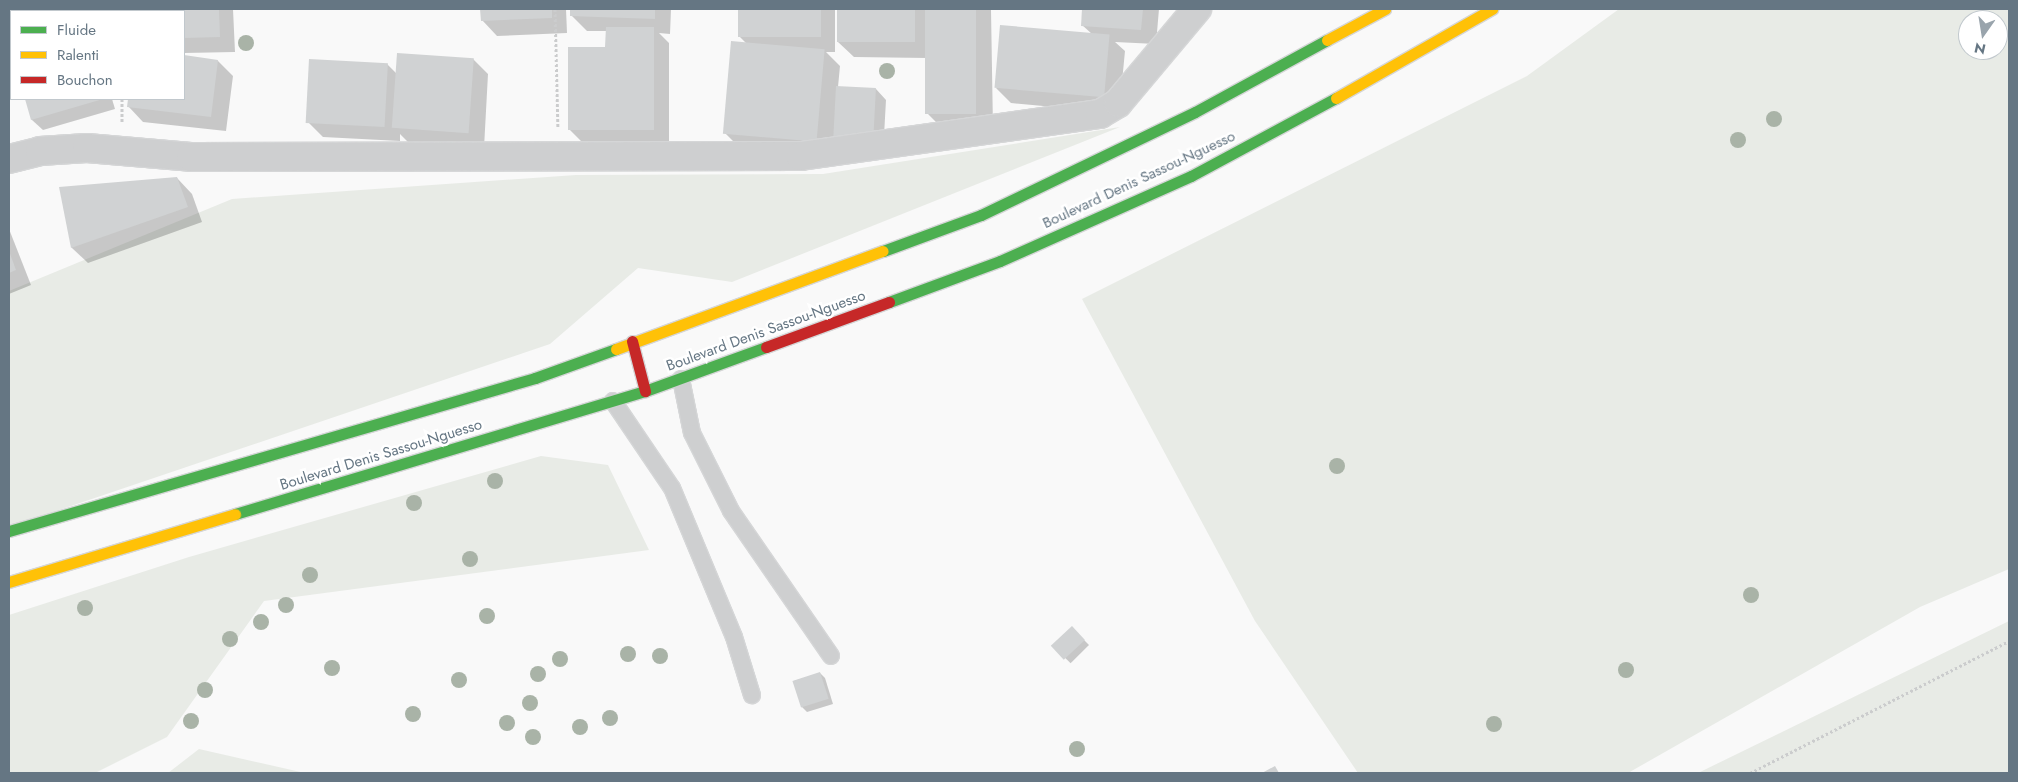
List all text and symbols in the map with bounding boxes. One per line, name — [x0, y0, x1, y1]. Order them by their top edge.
legend — [10, 10, 185, 100]
north arrow — [1958, 10, 2008, 60]
text: Fluide — [57, 19, 96, 41]
text: N — [1972, 38, 1988, 60]
text: Ralenti — [57, 44, 99, 66]
text: Bouchon — [57, 69, 113, 91]
street label: Boulevard Denis Sassou-Nguesso — [1040, 127, 1238, 233]
street label: Boulevard Denis Sassou-Nguesso — [664, 287, 868, 375]
street label: Boulevard Denis Sassou-Nguesso — [278, 416, 484, 494]

